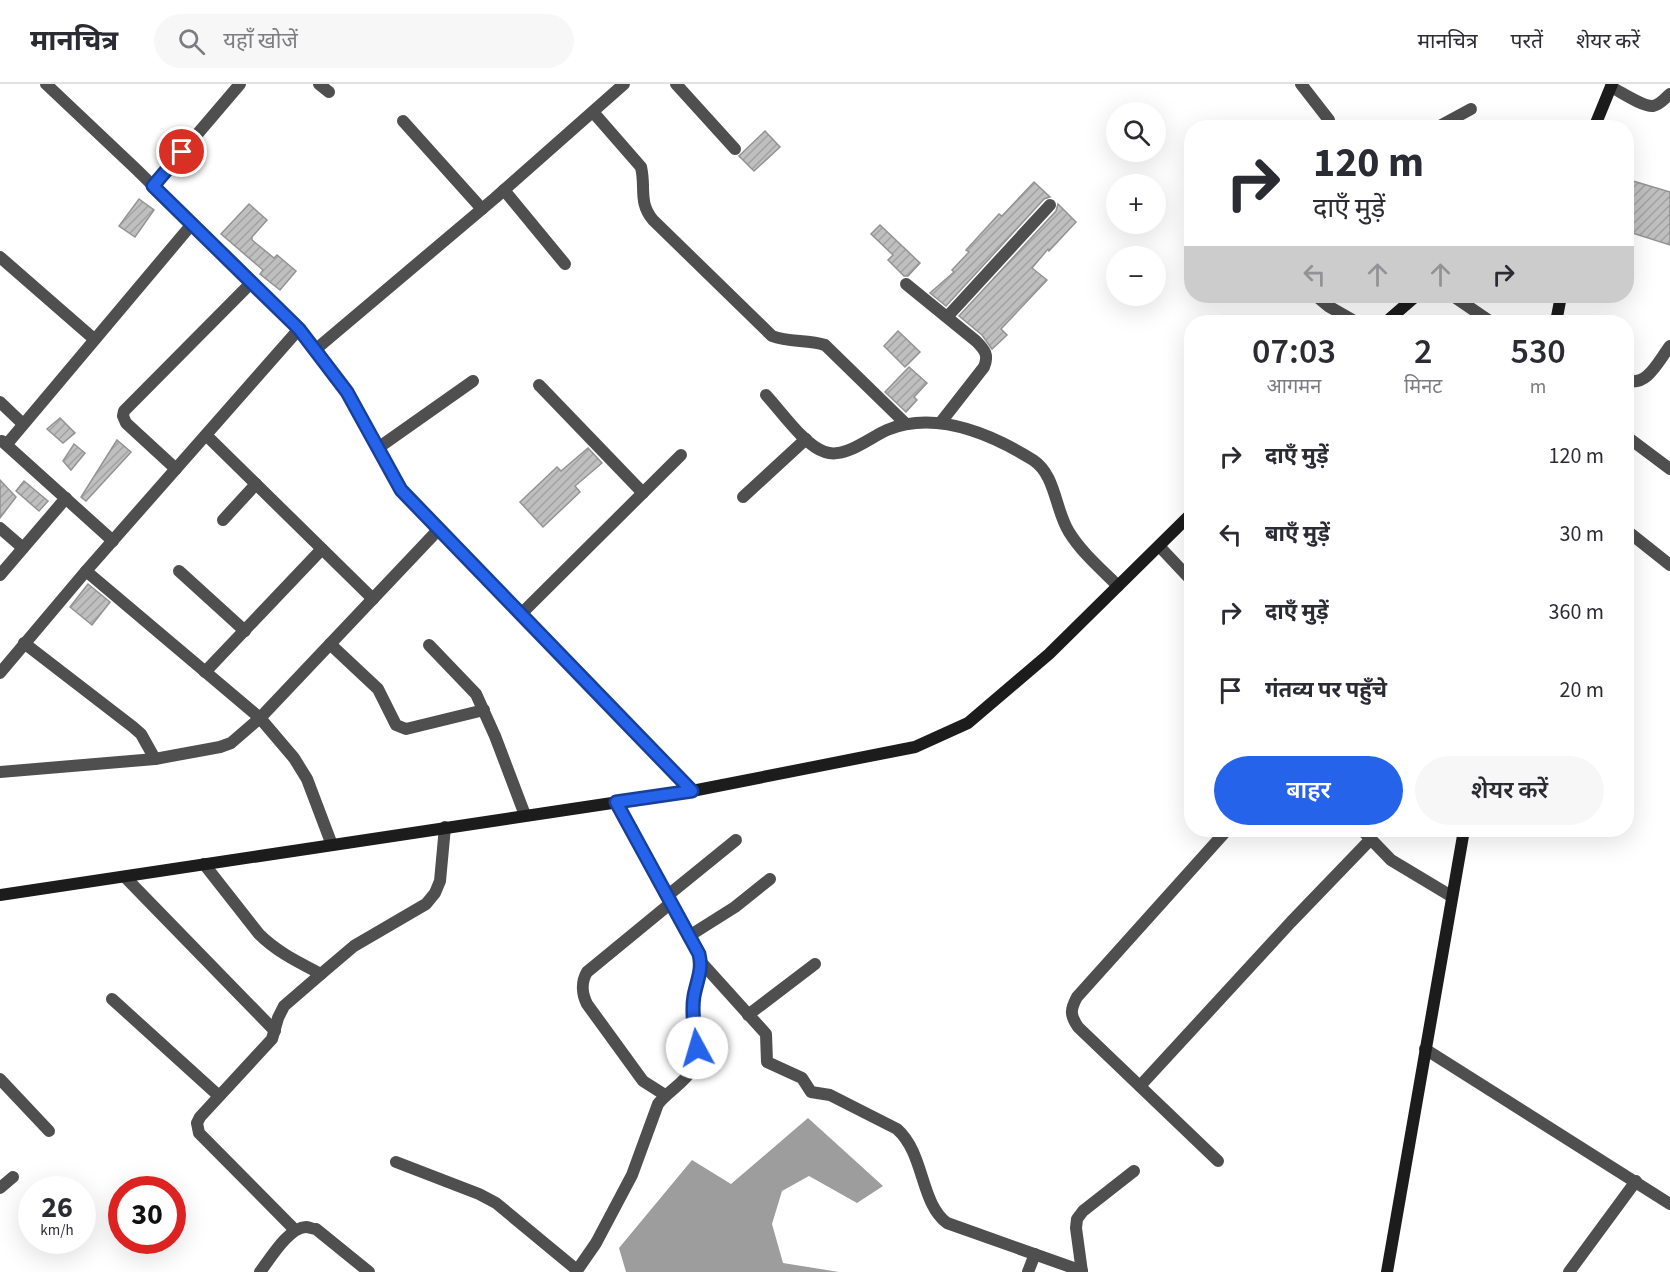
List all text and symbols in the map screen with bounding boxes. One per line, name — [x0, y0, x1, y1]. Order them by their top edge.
search box — [154, 14, 574, 68]
text: मानचित्र — [30, 21, 118, 61]
icon: search — [175, 25, 208, 58]
text: यहाँ खोजें — [223, 25, 298, 57]
text: मानचित्र — [1418, 26, 1478, 56]
text: परतें — [1511, 26, 1543, 56]
text: शेयर करें — [1576, 26, 1640, 56]
map controls — [1106, 102, 1166, 306]
button: search — [1106, 102, 1166, 162]
pin — [156, 126, 207, 177]
text: 120 m — [1313, 133, 1424, 193]
icon: arrive — [165, 135, 198, 168]
icon: right — [1214, 144, 1292, 222]
button: + — [1106, 174, 1166, 234]
text: दाएँ मुड़ें — [1313, 189, 1385, 228]
button: − — [1106, 246, 1166, 306]
icon: left — [1298, 258, 1331, 291]
icon: ahead — [1361, 258, 1394, 291]
icon: ahead — [1424, 258, 1457, 291]
icon: right — [1487, 258, 1520, 291]
text: 07:03 — [1252, 326, 1336, 377]
text: 2 — [1414, 326, 1432, 377]
text: 530 — [1510, 326, 1566, 377]
text: आगमन — [1267, 373, 1321, 401]
text: मिनट — [1404, 373, 1442, 401]
text: m — [1530, 373, 1546, 401]
icon: right — [1214, 440, 1247, 473]
text: दाएँ मुड़ें — [1265, 440, 1328, 472]
text: 120 m — [1549, 440, 1604, 472]
icon: left — [1214, 518, 1247, 551]
text: बाएँ मुड़ें — [1265, 518, 1330, 550]
text: 30 m — [1559, 518, 1604, 550]
icon: right — [1214, 596, 1247, 629]
text: दाएँ मुड़ें — [1265, 596, 1328, 628]
text: 360 m — [1549, 596, 1604, 628]
icon: arrive — [1214, 674, 1247, 707]
text: गंतव्य पर पहुँचे — [1265, 674, 1387, 706]
text: 20 m — [1559, 674, 1604, 706]
button: बाहर — [1214, 756, 1403, 825]
button: शेयर करें — [1415, 756, 1604, 825]
position arrow — [665, 1016, 729, 1080]
speed limit sign: 30 — [108, 1176, 186, 1254]
text: 26 — [41, 1186, 73, 1229]
text: km/h — [40, 1220, 74, 1241]

